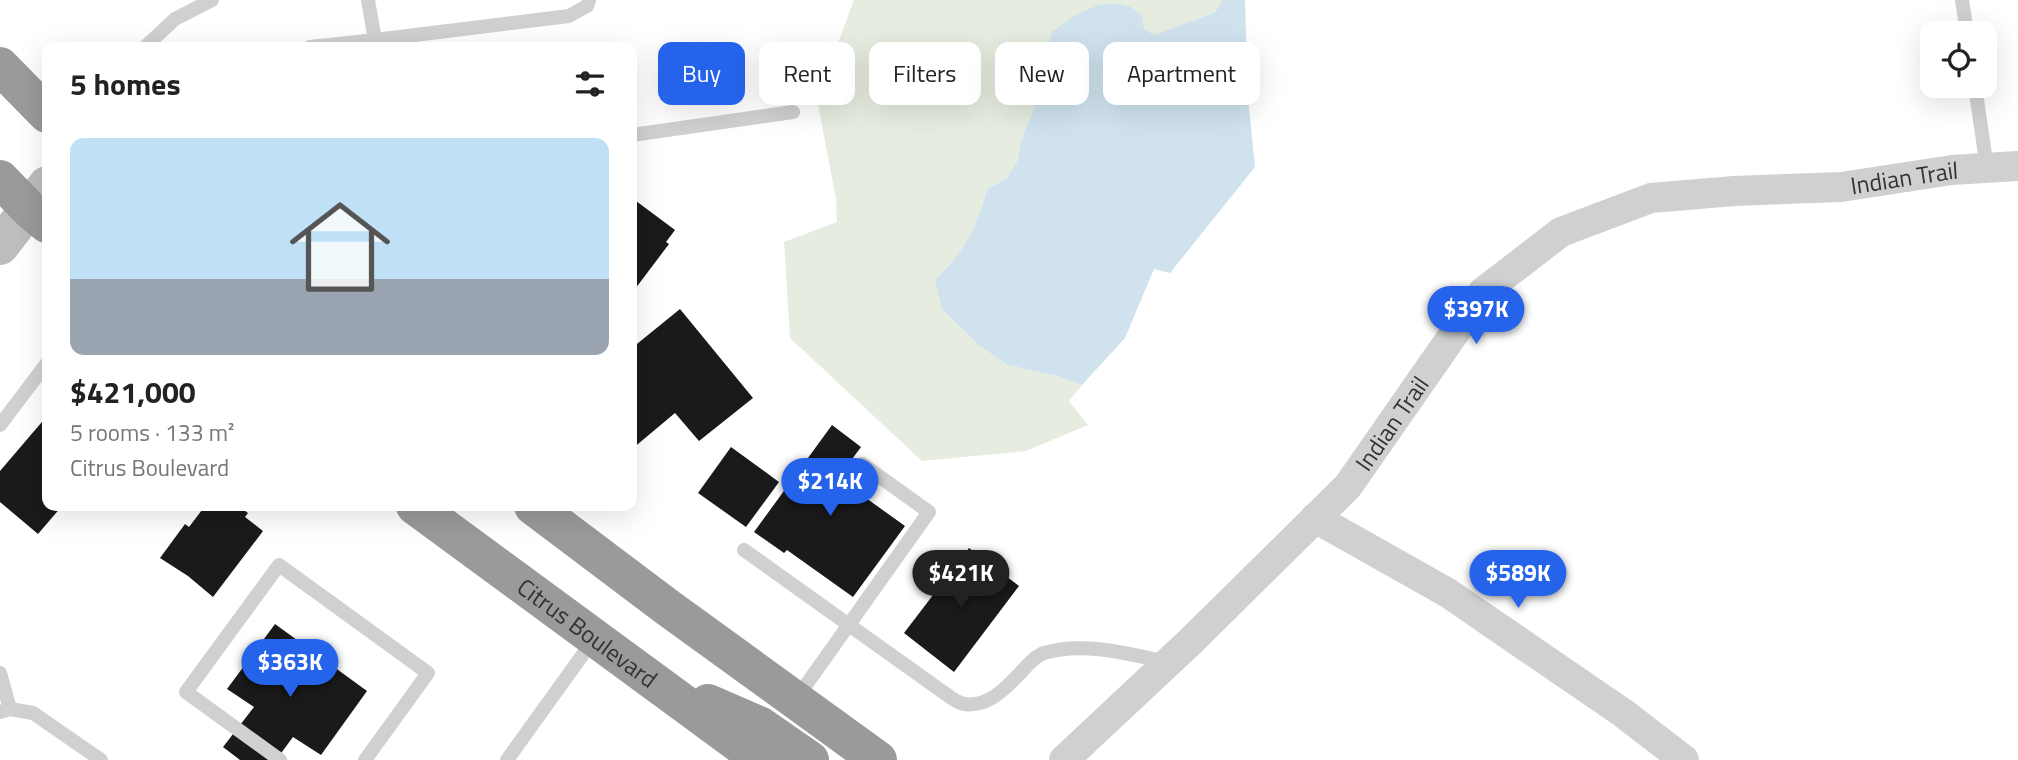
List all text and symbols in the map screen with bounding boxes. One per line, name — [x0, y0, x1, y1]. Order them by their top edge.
map controls — [1920, 21, 1997, 98]
button: locate — [1920, 21, 1997, 98]
chip: Buy — [658, 42, 745, 105]
chip: Rent — [759, 42, 855, 105]
chip: Filters — [869, 42, 981, 105]
chip: New — [995, 42, 1089, 105]
chip: Apartment — [1103, 42, 1260, 105]
text: 5 homes — [70, 61, 181, 107]
icon: filters — [571, 65, 609, 103]
street label: Indian Trail — [1848, 152, 1959, 203]
icon: home — [277, 184, 403, 310]
pin: $397K — [1427, 286, 1525, 346]
text: $397K — [1443, 291, 1509, 326]
street label: Indian Trail — [1346, 368, 1437, 478]
text: $421,000 — [70, 369, 196, 415]
text: 5 rooms · 133 m² — [70, 415, 234, 450]
text: Citrus Boulevard — [70, 450, 229, 485]
pin: $214K — [781, 458, 879, 518]
text: $214K — [797, 463, 863, 498]
pin: $421K — [912, 550, 1010, 610]
pin: $589K — [1469, 550, 1567, 610]
text: $421K — [928, 555, 994, 590]
text: $589K — [1485, 555, 1551, 590]
street label: Citrus Boulevard — [510, 569, 665, 696]
pin: $363K — [241, 640, 339, 699]
text: $363K — [257, 644, 323, 679]

